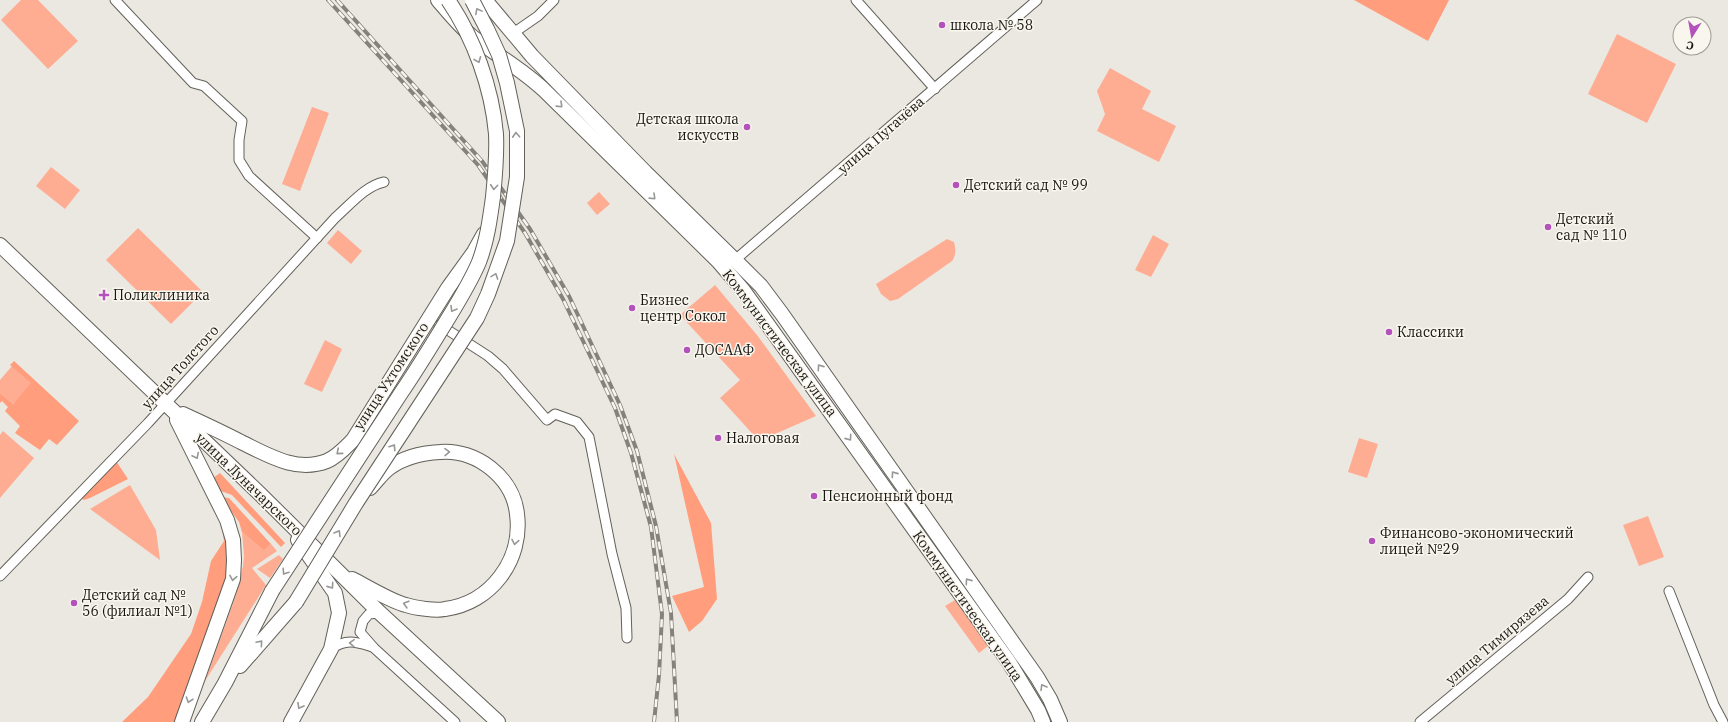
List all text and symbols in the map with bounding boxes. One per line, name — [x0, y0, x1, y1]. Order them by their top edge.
one-way arrow — [475, 8, 483, 16]
place label: школа № 58 — [950, 16, 1033, 34]
north arrow — [1672, 16, 1712, 56]
marker: школа № 58 — [937, 20, 947, 30]
text: С — [1685, 38, 1695, 53]
one-way arrow — [474, 56, 482, 63]
street label: улица Пугачёва — [834, 92, 928, 178]
one-way arrow — [555, 100, 563, 108]
place label: Детская школа искусств — [636, 110, 739, 144]
marker: Детская школа искусств — [742, 122, 752, 132]
one-way arrow — [512, 132, 521, 138]
place label: Детский сад № 99 — [964, 176, 1088, 194]
marker: Детский сад № 99 — [951, 180, 961, 190]
one-way arrow — [489, 184, 498, 190]
one-way arrow — [648, 192, 656, 199]
place label: Детский сад № 110 — [1556, 210, 1627, 244]
marker: Детский сад № 110 — [1543, 222, 1553, 232]
street label: Коммунистическая улица — [719, 266, 842, 421]
one-way arrow — [490, 272, 499, 279]
place label: Поликлиника — [113, 286, 210, 304]
marker: Поликлиника — [98, 289, 110, 301]
place label: Бизнес центр Сокол — [640, 291, 726, 325]
marker: Бизнес центр Сокол — [627, 303, 637, 313]
one-way arrow — [451, 305, 458, 312]
street label: улица Ухтомского — [350, 319, 433, 433]
street label: улица Толстого — [138, 321, 222, 413]
place label: Классики — [1397, 323, 1464, 341]
marker: Классики — [1384, 327, 1394, 337]
place label: ДОСААФ — [695, 341, 754, 359]
marker: ДОСААФ — [682, 345, 692, 355]
one-way arrow — [818, 365, 825, 372]
street label: улица Луначарского — [192, 429, 306, 540]
place label: Налоговая — [726, 429, 799, 447]
marker: Налоговая — [713, 433, 723, 443]
one-way arrow — [844, 433, 851, 440]
one-way arrow — [388, 444, 396, 451]
one-way arrow — [337, 448, 344, 455]
one-way arrow — [444, 448, 450, 456]
one-way arrow — [191, 452, 198, 459]
one-way arrow — [891, 471, 899, 478]
place label: Пенсионный фонд — [822, 487, 953, 505]
marker: Пенсионный фонд — [809, 491, 819, 501]
place label: Финансово-экономический лицей №29 — [1380, 524, 1574, 558]
street label: Коммунистическая улица — [909, 527, 1027, 685]
one-way arrow — [333, 530, 341, 537]
marker: Финансово-экономический лицей №29 — [1367, 536, 1377, 546]
one-way arrow — [512, 538, 520, 545]
one-way arrow — [282, 568, 290, 575]
one-way arrow — [229, 575, 237, 581]
one-way arrow — [966, 578, 973, 585]
one-way arrow — [326, 582, 334, 589]
place label: Детский сад № 56 (филиал №1) — [82, 586, 193, 620]
street label: улица Тимирязева — [1442, 591, 1553, 688]
marker: Детский сад № 56 (филиал №1) — [69, 598, 79, 608]
one-way arrow — [402, 600, 409, 609]
one-way arrow — [349, 638, 355, 647]
one-way arrow — [255, 641, 262, 648]
one-way arrow — [1040, 684, 1047, 691]
one-way arrow — [185, 696, 193, 703]
one-way arrow — [298, 702, 305, 709]

